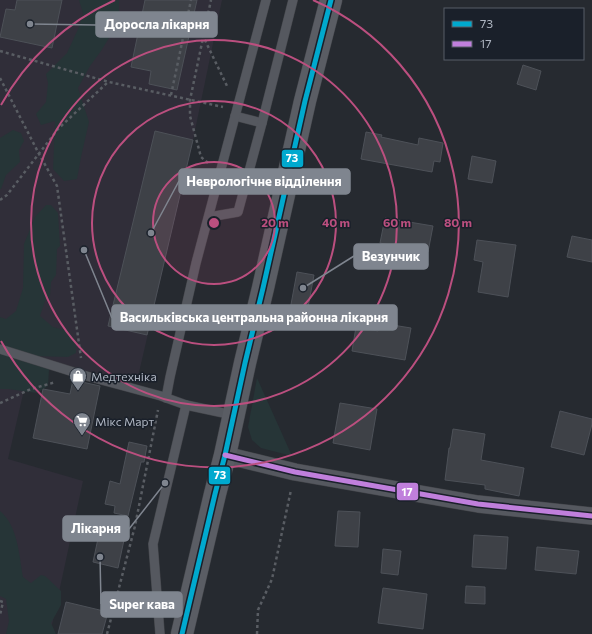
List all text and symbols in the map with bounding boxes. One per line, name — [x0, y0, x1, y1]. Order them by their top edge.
legend — [444, 8, 584, 60]
callout: Доросла лікарня — [96, 12, 217, 37]
text: Доросла лікарня — [105, 16, 209, 32]
text: 73 — [480, 16, 493, 30]
text: 17 — [480, 36, 491, 50]
line badge: 73 — [281, 149, 304, 168]
text: 73 — [286, 151, 298, 164]
callout: Неврологічне відділення — [179, 169, 350, 194]
text: Неврологічне відділення — [186, 173, 342, 189]
text: 20 m — [261, 215, 289, 229]
text: 40 m — [322, 215, 350, 229]
text: 60 m — [383, 215, 411, 229]
text: 80 m — [444, 215, 472, 229]
centre of rings — [207, 216, 221, 230]
callout: Везунчик — [354, 244, 428, 269]
text: Везунчик — [362, 248, 421, 264]
callout: Васильківська центральна районна лікарня — [112, 305, 397, 330]
text: Васильківська центральна районна лікарня — [120, 309, 388, 325]
shop icon: Медтехніка — [68, 366, 88, 391]
place label: Медтехніка — [91, 369, 157, 383]
supermarket icon: Мікс Март — [72, 411, 92, 436]
place label: Мікс Март — [95, 414, 154, 428]
line badge: 73 — [208, 466, 231, 485]
text: 73 — [214, 468, 226, 481]
line badge: 17 — [396, 482, 419, 501]
text: 17 — [401, 485, 413, 498]
callout: Лікарня — [63, 516, 129, 541]
text: Лікарня — [71, 520, 121, 536]
callout: Super кава — [101, 592, 182, 617]
text: Super кава — [109, 596, 175, 612]

